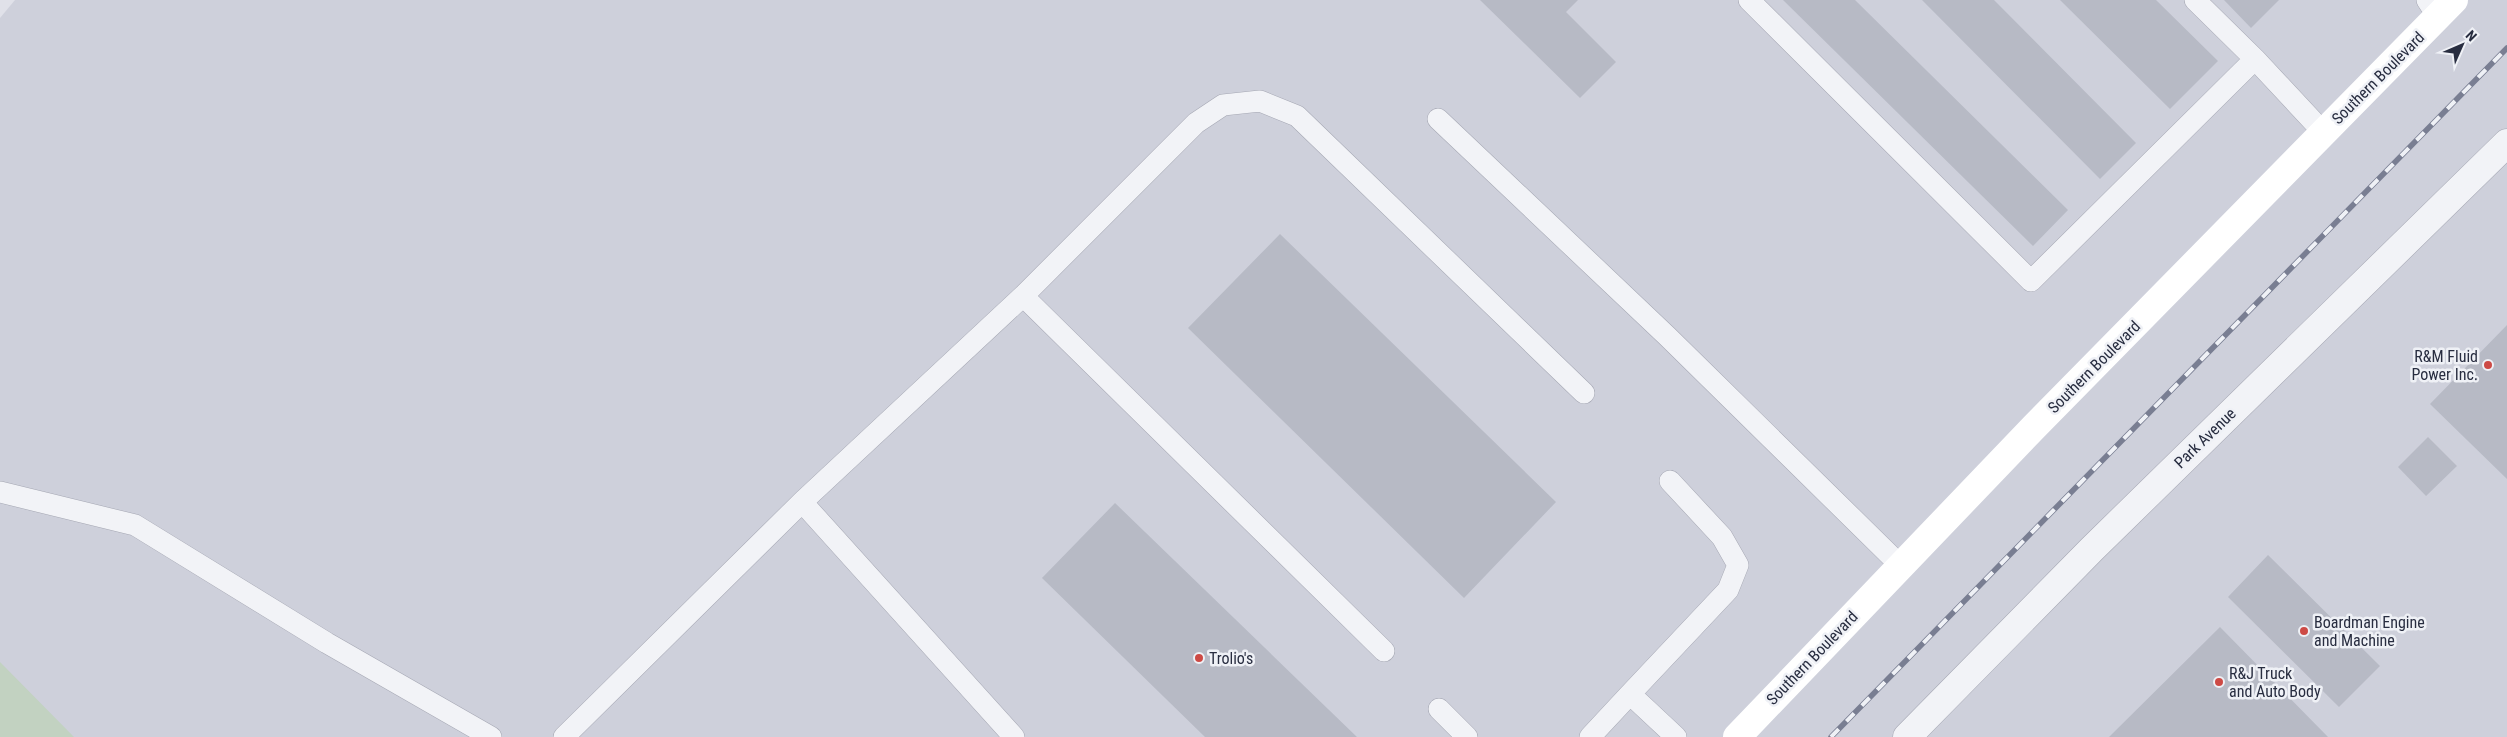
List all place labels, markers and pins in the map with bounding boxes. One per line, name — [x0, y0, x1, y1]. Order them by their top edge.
place label: R&M Fluid Power Inc. — [2411, 347, 2478, 384]
marker: R&M Fluid Power Inc. — [2482, 359, 2494, 371]
place label: Boardman Engine and Machine — [2314, 613, 2425, 650]
marker: Boardman Engine and Machine — [2298, 625, 2310, 637]
place label: Trolio's — [1209, 649, 1253, 668]
marker: Trolio's — [1193, 652, 1205, 664]
place label: R&J Truck and Auto Body — [2229, 664, 2321, 701]
marker: R&J Truck and Auto Body — [2213, 676, 2225, 688]

